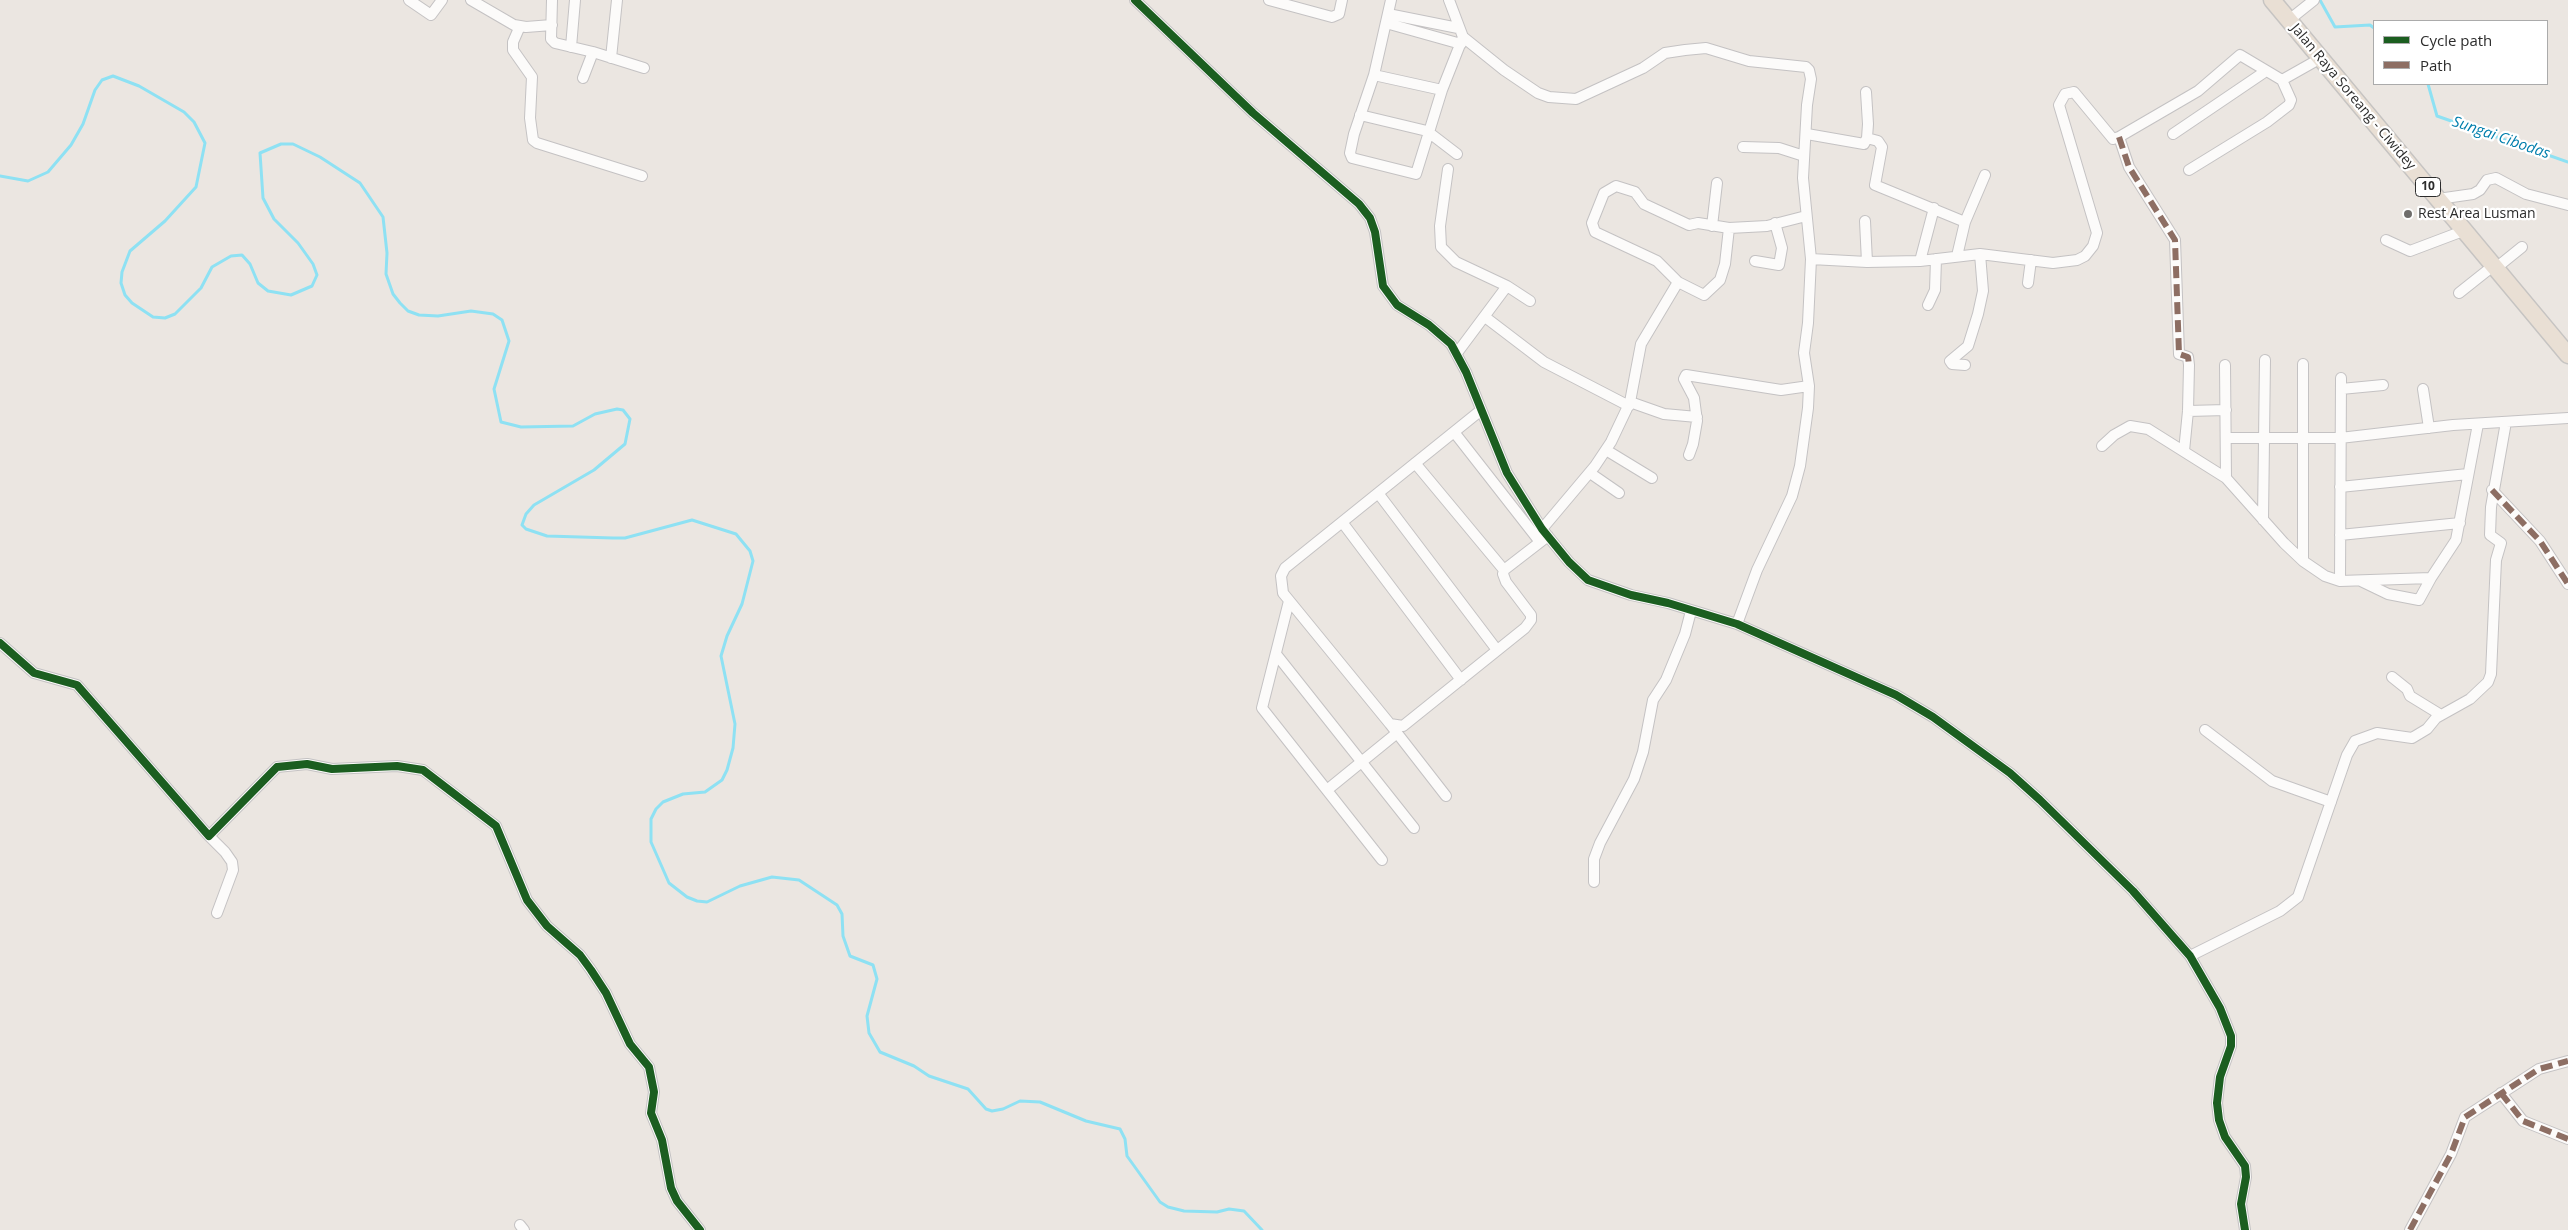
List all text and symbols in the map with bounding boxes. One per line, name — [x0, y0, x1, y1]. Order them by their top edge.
legend — [2373, 20, 2548, 85]
street label: Jalan Raya Soreang - Ciwidey — [2287, 21, 2419, 173]
text: Cycle path — [2420, 30, 2492, 50]
text: Path — [2420, 55, 2452, 75]
water label: Sungai Cibodas — [2450, 113, 2552, 163]
road number: 10 — [2416, 178, 2440, 196]
place label: Rest Area Lusman — [2418, 206, 2536, 222]
marker: Rest Area Lusman — [2402, 208, 2414, 220]

